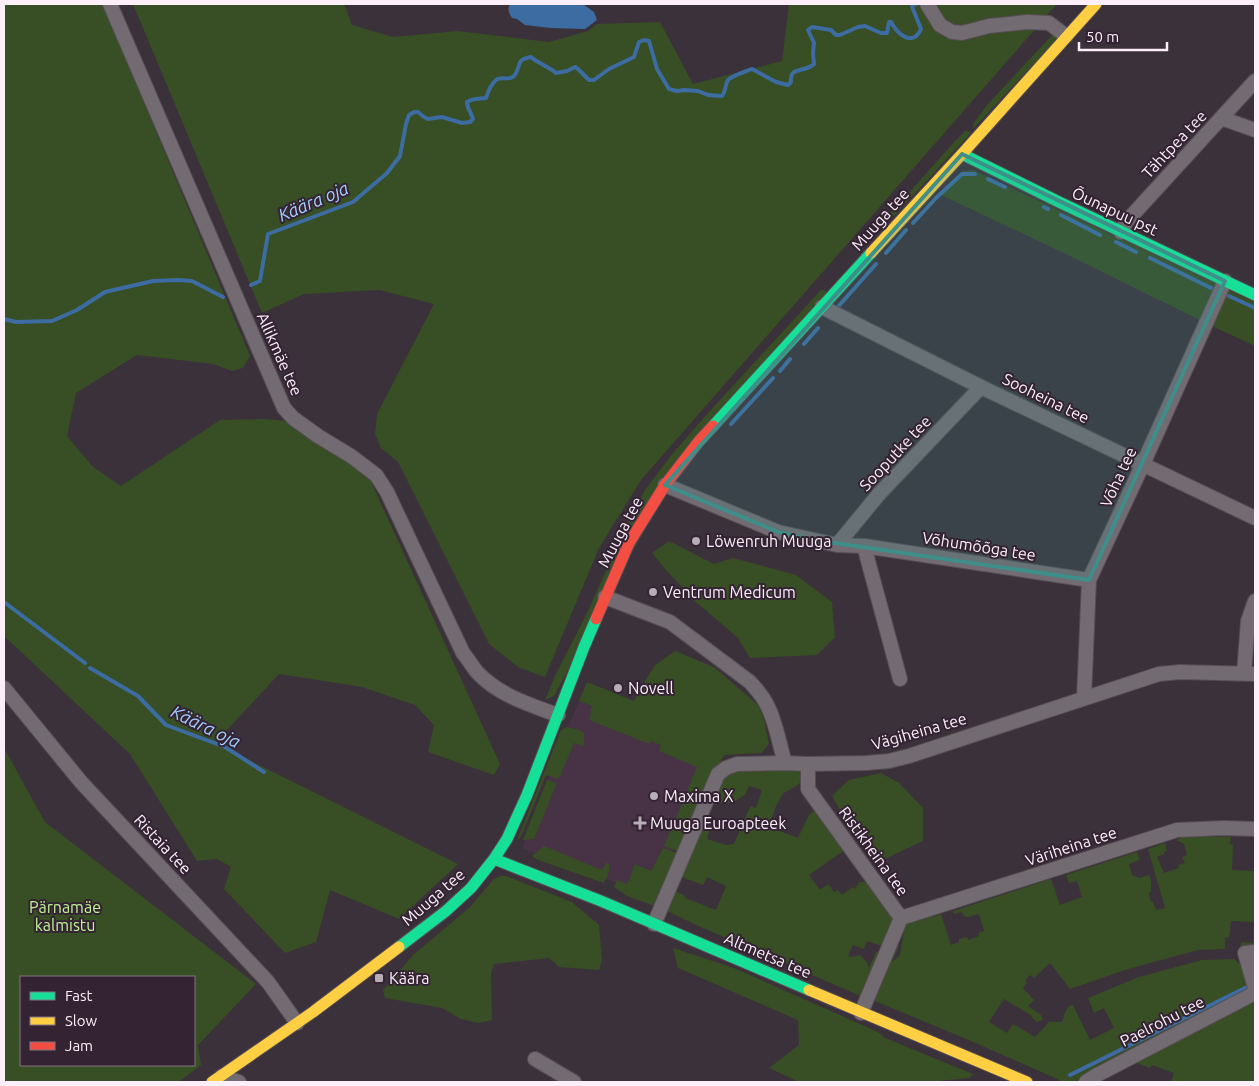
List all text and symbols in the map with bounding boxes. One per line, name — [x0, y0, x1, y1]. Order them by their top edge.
scale bar — [1079, 20, 1166, 52]
text: 50 m — [1086, 28, 1119, 45]
street label: Tähtpea tee — [1138, 106, 1210, 182]
water label: Käära oja — [275, 177, 351, 225]
street label: Õunapuu pst — [1069, 182, 1162, 239]
street label: Muuga tee — [847, 184, 913, 254]
street label: Allikmäe tee — [254, 310, 306, 398]
street label: Sooheina tee — [1000, 369, 1092, 427]
street label: Sooputke tee — [856, 412, 934, 494]
street label: Võha tee — [1096, 444, 1140, 510]
street label: Muuga tee — [594, 494, 646, 570]
street label: Võhumõõga tee — [921, 528, 1037, 564]
place label: Löwenruh Muuga — [706, 532, 831, 550]
marker: Löwenruh Muuga — [690, 535, 702, 547]
place label: Ventrum Medicum — [663, 583, 796, 601]
marker: Ventrum Medicum — [647, 586, 659, 598]
place label: Novell — [628, 679, 674, 697]
marker: Novell — [612, 682, 624, 694]
water label: Käära oja — [168, 701, 244, 751]
street label: Vägiheina tee — [869, 709, 969, 753]
place label: Maxima X — [664, 787, 734, 805]
marker: Maxima X — [648, 790, 660, 802]
street label: Ristikheina tee — [836, 803, 912, 899]
street label: Ristaia tee — [131, 810, 195, 878]
place label: Muuga Euroapteek — [650, 814, 786, 832]
marker: Muuga Euroapteek — [634, 817, 646, 829]
street label: Väriheina tee — [1023, 823, 1119, 869]
street label: Muuga tee — [398, 865, 468, 929]
park label: Pärnamäe kalmistu — [29, 898, 101, 934]
street label: Altmetsa tee — [722, 929, 814, 981]
place label: Käära — [389, 969, 429, 987]
marker: Käära — [373, 972, 385, 984]
legend — [20, 976, 195, 1066]
text: Fast — [65, 987, 93, 1004]
street label: Paelrohu tee — [1117, 992, 1207, 1050]
text: Slow — [65, 1012, 98, 1029]
text: Jam — [65, 1037, 93, 1054]

